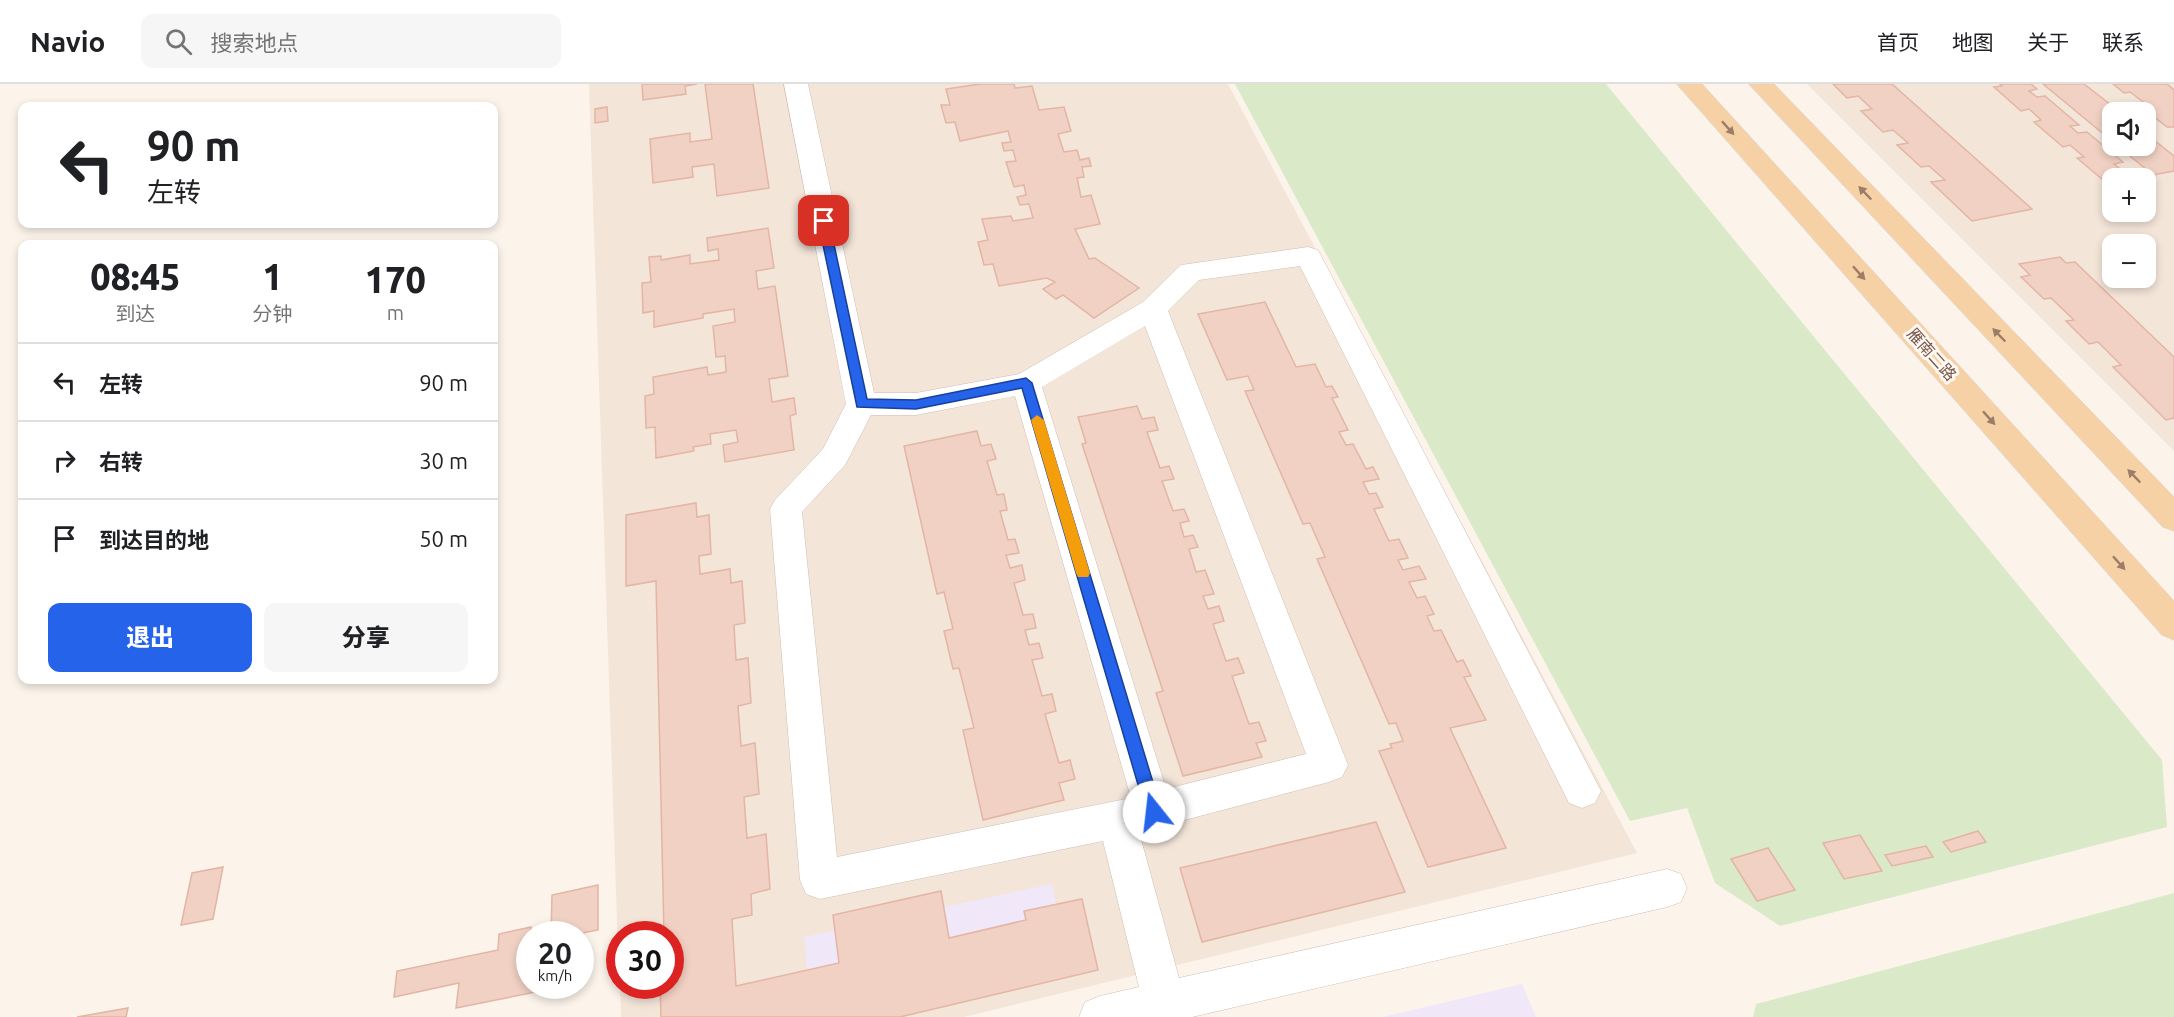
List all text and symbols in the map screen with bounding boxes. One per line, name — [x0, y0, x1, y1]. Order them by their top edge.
search box — [141, 14, 561, 68]
icon: search — [162, 25, 195, 58]
text: Navio — [30, 26, 105, 57]
text: 搜索地点 — [210, 30, 298, 55]
text: 首页 — [1877, 30, 1919, 54]
text: 地图 — [1952, 30, 1994, 54]
text: 关于 — [2027, 30, 2069, 54]
text: 联系 — [2102, 30, 2144, 54]
map controls — [2102, 102, 2156, 288]
button: sound — [2102, 102, 2156, 156]
one-way arrow — [1721, 120, 1735, 135]
text: 90 m — [147, 122, 241, 169]
icon: left — [48, 126, 126, 204]
button: + — [2102, 168, 2156, 222]
text: 左转 — [147, 177, 201, 207]
one-way arrow — [1858, 186, 1872, 201]
pin — [798, 195, 849, 246]
icon: arrive — [807, 204, 840, 237]
button: − — [2102, 234, 2156, 288]
text: 08:45 — [90, 256, 180, 297]
text: 1 — [262, 256, 283, 297]
text: 170 — [365, 259, 426, 300]
one-way arrow — [1852, 265, 1865, 280]
text: m — [387, 301, 404, 324]
text: 到达 — [115, 302, 155, 325]
text: 分钟 — [253, 302, 293, 325]
street label: 雁南二路 — [1904, 324, 1960, 384]
one-way arrow — [1993, 328, 2007, 342]
icon: left — [48, 366, 81, 399]
text: 90 m — [419, 370, 468, 395]
text: 左转 — [99, 371, 143, 396]
one-way arrow — [1982, 410, 1995, 425]
icon: right — [48, 444, 81, 477]
text: 30 m — [419, 448, 468, 473]
text: 右转 — [99, 449, 143, 474]
one-way arrow — [2127, 469, 2141, 483]
icon: arrive — [48, 522, 81, 555]
text: 50 m — [419, 526, 468, 551]
text: 到达目的地 — [99, 527, 209, 552]
one-way arrow — [2112, 555, 2125, 570]
button: 退出 — [48, 603, 252, 672]
button: 分享 — [264, 603, 468, 672]
position arrow — [1122, 780, 1186, 844]
speed limit sign: 30 — [606, 921, 684, 999]
text: 20 — [538, 936, 572, 970]
text: km/h — [538, 967, 572, 984]

